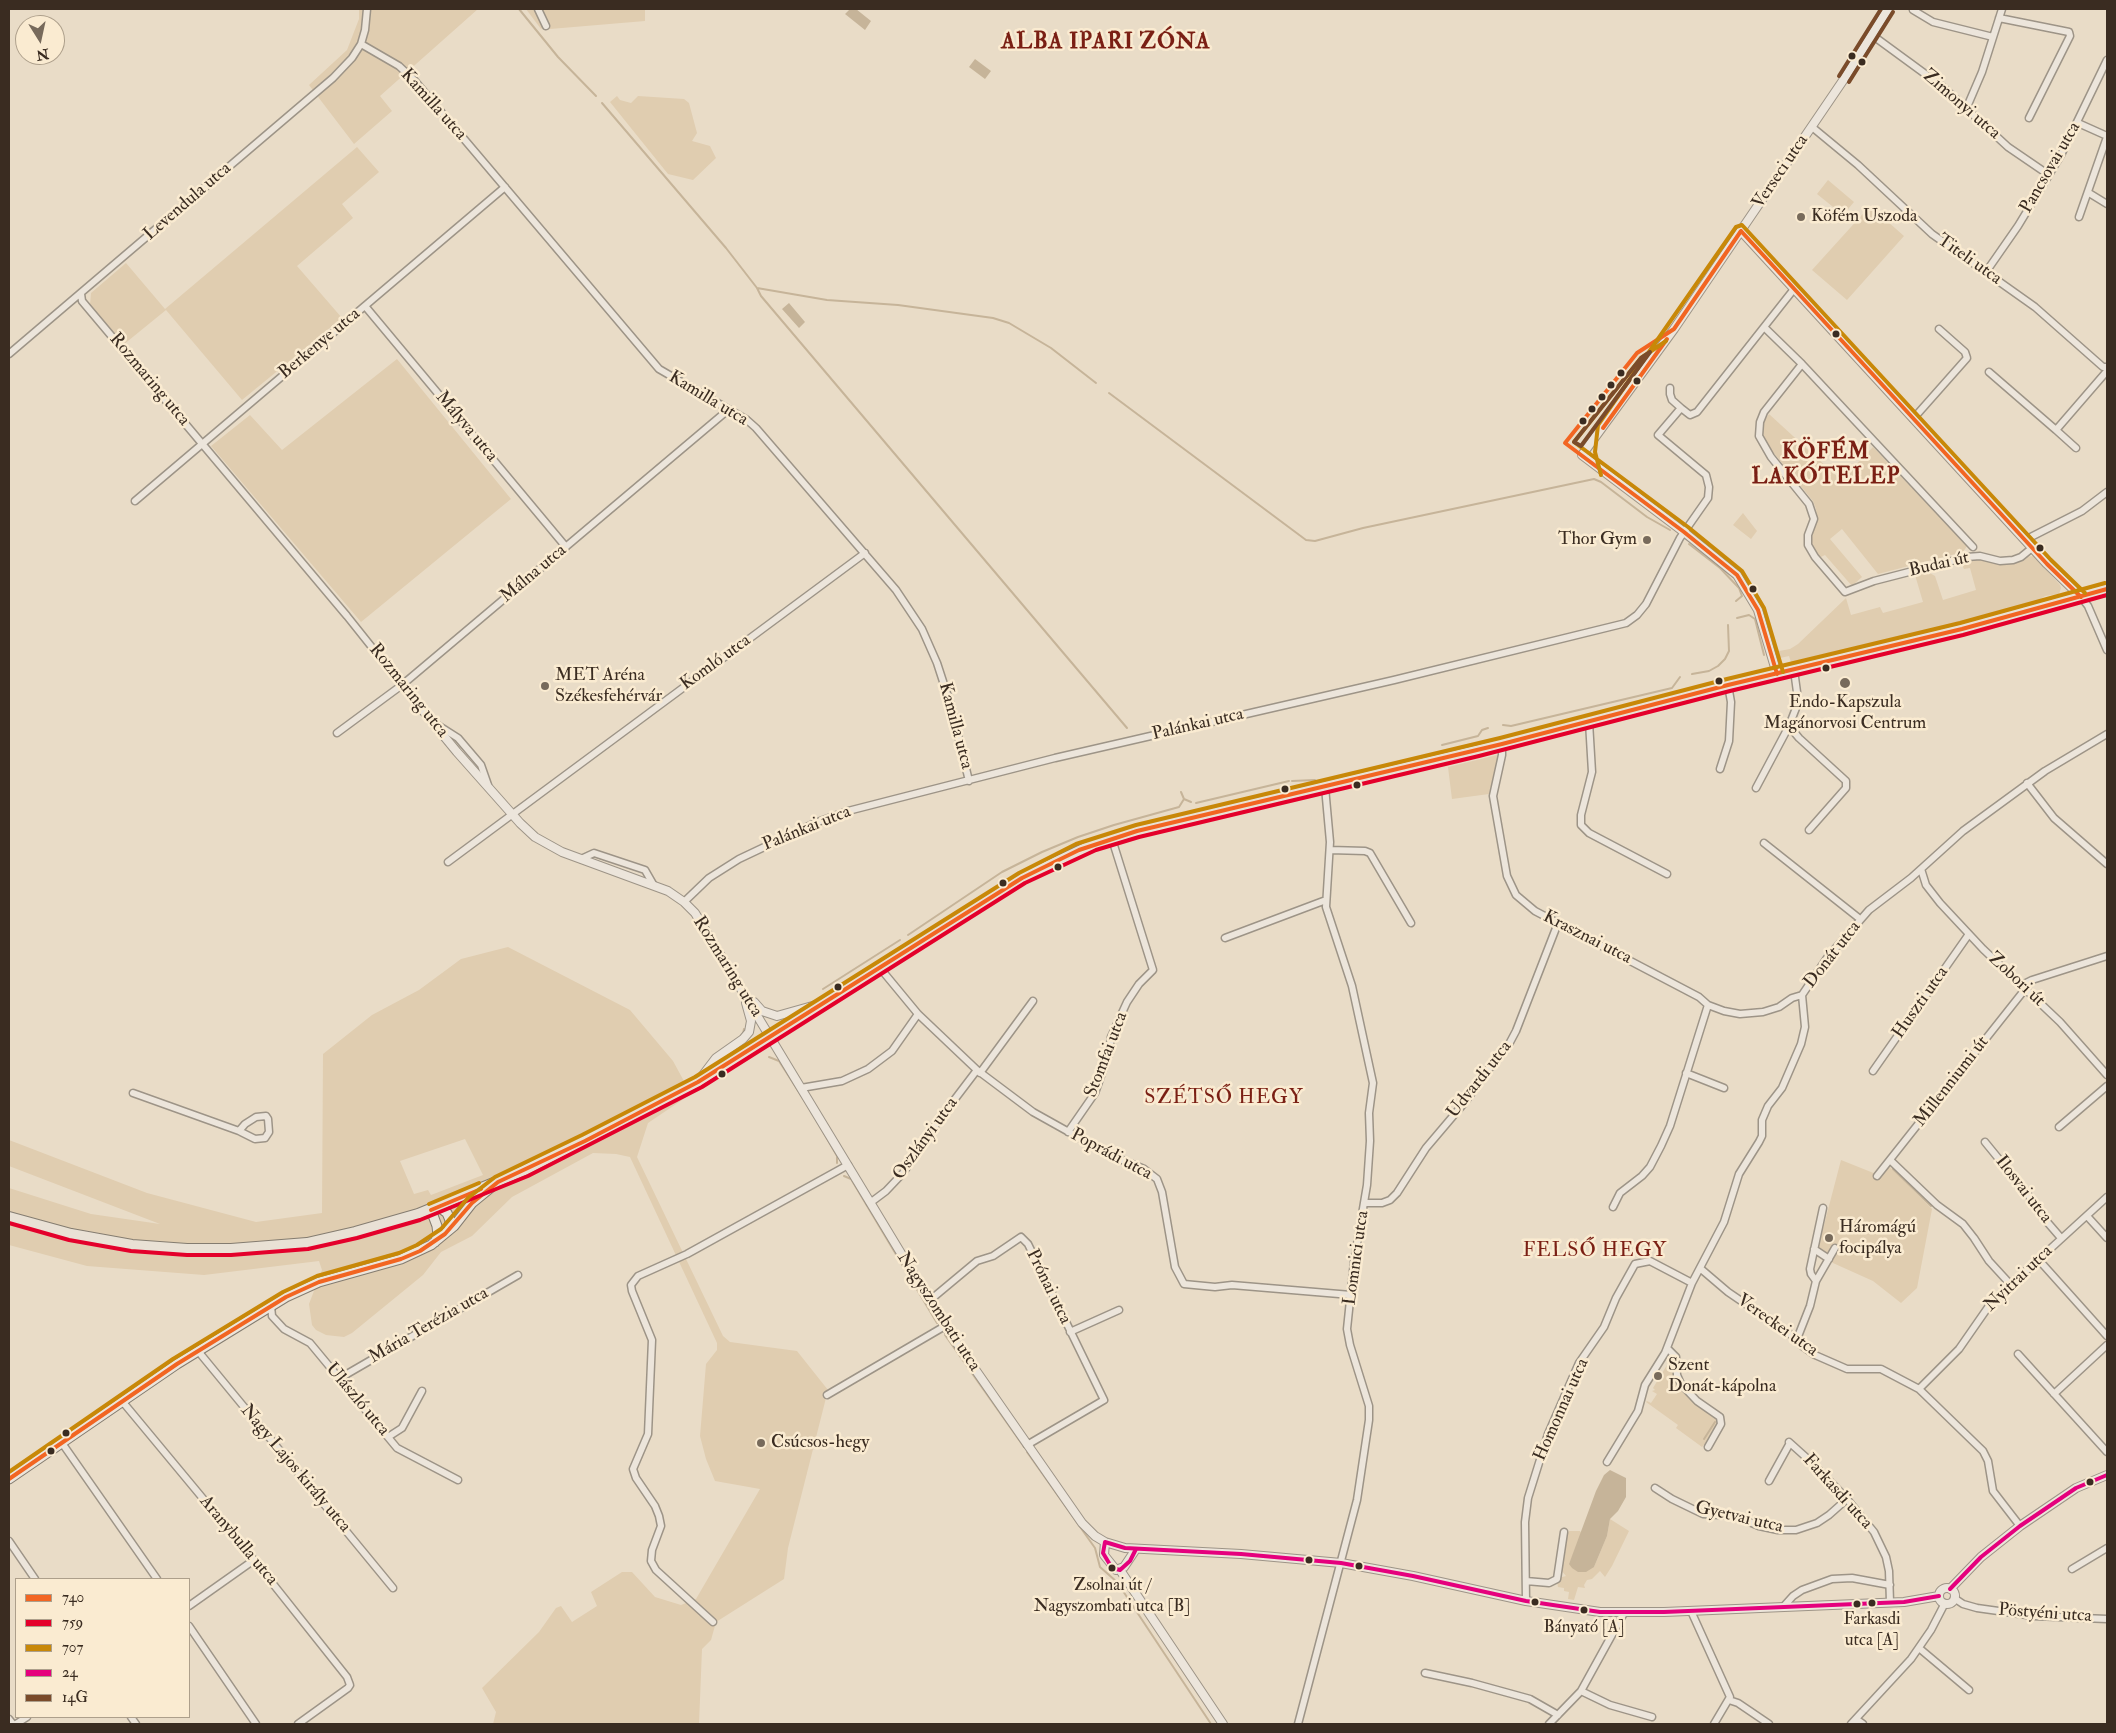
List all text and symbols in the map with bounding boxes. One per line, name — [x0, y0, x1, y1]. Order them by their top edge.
north arrow — [15, 15, 65, 65]
district label: ALBA IPARI ZÓNA — [999, 30, 1213, 56]
text: N — [35, 45, 50, 64]
unlabelled marker — [1847, 51, 1857, 61]
unlabelled marker — [1857, 57, 1867, 67]
street label: Kamilla utca — [395, 65, 471, 145]
street label: Zimonyi utca — [1918, 65, 2004, 145]
street label: Pancsovai utca — [2016, 118, 2086, 218]
street label: Verseci utca — [1748, 131, 1814, 213]
street label: Levendula utca — [140, 158, 236, 246]
place label: Köfém Uszoda — [1811, 206, 1917, 228]
marker: Köfém Uszoda — [1795, 211, 1807, 223]
street label: Titeli utca — [1932, 230, 2006, 290]
street label: Berkenye utca — [275, 304, 365, 384]
street label: Rozmaring utca — [104, 329, 194, 431]
unlabelled marker — [1831, 329, 1841, 339]
street label: Kamilla utca — [664, 367, 752, 431]
unlabelled marker — [1616, 368, 1626, 378]
unlabelled marker — [1632, 376, 1642, 386]
unlabelled marker — [1606, 380, 1616, 390]
street label: Mályva utca — [430, 387, 502, 467]
unlabelled marker — [1597, 392, 1607, 402]
unlabelled marker — [1587, 404, 1597, 414]
unlabelled marker — [1578, 416, 1588, 426]
district label: KÖFÉM LAKÓTELEP — [1750, 440, 1902, 492]
place label: Thor Gym — [1558, 529, 1637, 551]
marker: Thor Gym — [1641, 534, 1653, 546]
street label: Málna utca — [497, 540, 571, 608]
unlabelled marker — [2035, 543, 2045, 553]
street label: Budai út — [1907, 548, 1971, 582]
unlabelled marker — [1748, 584, 1758, 594]
street label: Komló utca — [677, 630, 755, 696]
street label: Rozmaring utca — [364, 640, 452, 742]
unlabelled marker — [1821, 663, 1831, 673]
place label: MET Aréna Székesfehérvár — [555, 665, 662, 708]
unlabelled marker — [1714, 676, 1724, 686]
marker: Endo-Kapszula Magánorvosi Centrum — [1838, 676, 1852, 690]
marker: MET Aréna Székesfehérvár — [539, 680, 551, 692]
street label: Kamilla utca — [933, 680, 977, 772]
place label: Endo-Kapszula Magánorvosi Centrum — [1764, 692, 1926, 734]
street label: Palánkai utca — [1150, 704, 1246, 746]
unlabelled marker — [1352, 780, 1362, 790]
unlabelled marker — [1280, 784, 1290, 794]
street label: Palánkai utca — [760, 802, 854, 856]
unlabelled marker — [1053, 862, 1063, 872]
unlabelled marker — [998, 878, 1008, 888]
street label: Krasznai utca — [1539, 906, 1635, 970]
street label: Rozmaring utca — [687, 913, 767, 1021]
street label: Donát utca — [1800, 917, 1866, 993]
street label: Zobori út — [1983, 948, 2049, 1012]
street label: Huszti utca — [1888, 963, 1954, 1043]
unlabelled marker — [833, 982, 843, 992]
street label: Stomfai utca — [1081, 1009, 1133, 1101]
street label: Millenniumi út — [1910, 1032, 1994, 1132]
street label: Udvardi utca — [1443, 1037, 1517, 1123]
unlabelled marker — [717, 1069, 727, 1079]
district label: SZÉTSŐ HEGY — [1143, 1087, 1305, 1111]
street label: Oszlányi utca — [889, 1093, 963, 1185]
street label: Poprádi utca — [1067, 1125, 1155, 1185]
street label: Ilosvai utca — [1990, 1152, 2056, 1228]
street label: Lomnici utca — [1340, 1209, 1374, 1307]
place label: Háromágú focipálya — [1839, 1217, 1916, 1260]
marker: Háromágú focipálya — [1823, 1232, 1835, 1244]
district label: FELSŐ HEGY — [1522, 1240, 1668, 1264]
street label: Nyitrai utca — [1980, 1241, 2058, 1317]
street label: Prónai utca — [1021, 1246, 1075, 1328]
street label: Nagyszombati utca — [891, 1248, 985, 1376]
street label: Mária Terézia utca — [365, 1283, 493, 1369]
street label: Vereckei utca — [1732, 1290, 1822, 1362]
street label: Homonnai utca — [1530, 1355, 1594, 1465]
place label: Szent Donát-kápolna — [1668, 1355, 1776, 1398]
street label: Ulászló utca — [320, 1359, 394, 1441]
marker: Szent Donát-kápolna — [1652, 1370, 1664, 1382]
street label: Nagy Lajos király utca — [235, 1401, 355, 1537]
unlabelled marker — [61, 1428, 71, 1438]
place label: Csúcsos-hegy — [771, 1432, 869, 1454]
marker: Csúcsos-hegy — [755, 1437, 767, 1449]
unlabelled marker — [46, 1446, 56, 1456]
street label: Farkasdi utca — [1798, 1450, 1876, 1534]
unlabelled marker — [2085, 1477, 2095, 1487]
street label: Aranybulla utca — [194, 1492, 282, 1590]
street label: Gyetvai utca — [1693, 1497, 1785, 1539]
unlabelled marker — [1304, 1555, 1314, 1565]
unlabelled marker — [1354, 1561, 1364, 1571]
marker: Zsolnai út / Nagyszombati utca [B] — [1107, 1563, 1117, 1573]
place label: Zsolnai út / Nagyszombati utca [B] — [1034, 1576, 1190, 1616]
legend — [15, 1578, 190, 1718]
text: 740 — [62, 1588, 84, 1607]
unlabelled marker — [1530, 1597, 1540, 1607]
marker: Farkasdi utca [A] — [1867, 1598, 1877, 1608]
unlabelled marker — [1852, 1599, 1862, 1609]
street label: Pöstyéni utca — [1998, 1600, 2092, 1628]
marker: Bányató [A] — [1579, 1605, 1589, 1615]
place label: Farkasdi utca [A] — [1843, 1610, 1901, 1650]
text: 759 — [62, 1613, 83, 1632]
place label: Bányató [A] — [1543, 1618, 1625, 1638]
text: 707 — [62, 1638, 83, 1657]
text: 24 — [62, 1663, 78, 1682]
text: 14G — [62, 1688, 88, 1707]

